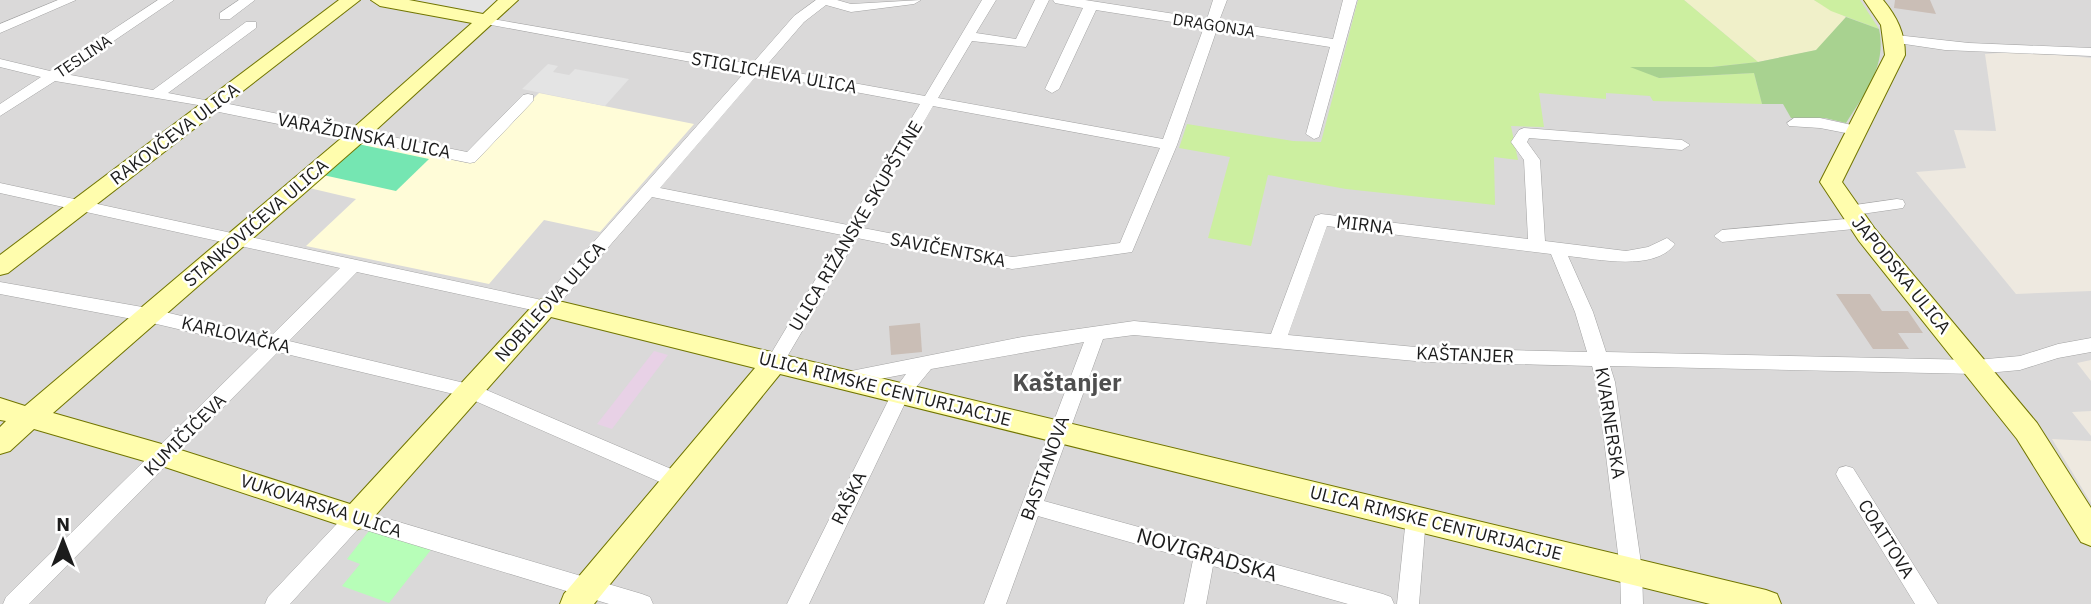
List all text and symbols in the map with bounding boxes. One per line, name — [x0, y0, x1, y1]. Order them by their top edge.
street label: DRAGONJA — [1171, 9, 1257, 41]
street label: TESLINA — [51, 30, 115, 82]
street label: STIGLICHEVA ULICA — [690, 47, 859, 98]
street label: RAKOVČEVA ULICA — [105, 76, 244, 190]
street label: VARAŽDINSKA ULICA — [275, 107, 453, 164]
street label: ULICA RIŽANSKE SKUPŠTINE — [783, 116, 928, 335]
street label: STANKOVIĆEVA ULICA — [179, 153, 333, 292]
street label: MIRNA — [1335, 210, 1396, 239]
street label: JAPODSKA ULICA — [1847, 211, 1956, 339]
street label: SAVIČENTSKA — [888, 226, 1009, 272]
street label: NOBILEOVA ULICA — [490, 237, 610, 366]
street label: KARLOVAČKA — [179, 310, 293, 358]
street label: KAŠTANJER — [1416, 340, 1514, 368]
street label: ULICA RIMSKE CENTURIJACIJE — [757, 346, 1014, 431]
district label: Kaštanjer — [1012, 366, 1122, 398]
street label: KVARNERSKA — [1590, 366, 1631, 481]
street label: KUMIČIĆEVA — [138, 388, 231, 481]
street label: BASTIANOVA — [1015, 412, 1074, 523]
street label: RAŠKA — [825, 467, 871, 528]
street label: VUKOVARSKA ULICA — [237, 469, 405, 543]
street label: ULICA RIMSKE CENTURIJACIJE — [1308, 480, 1565, 565]
street label: COATTOVA — [1853, 495, 1920, 583]
north arrow — [28, 506, 98, 576]
text: N — [56, 512, 70, 536]
street label: NOVIGRADSKA — [1134, 521, 1281, 588]

